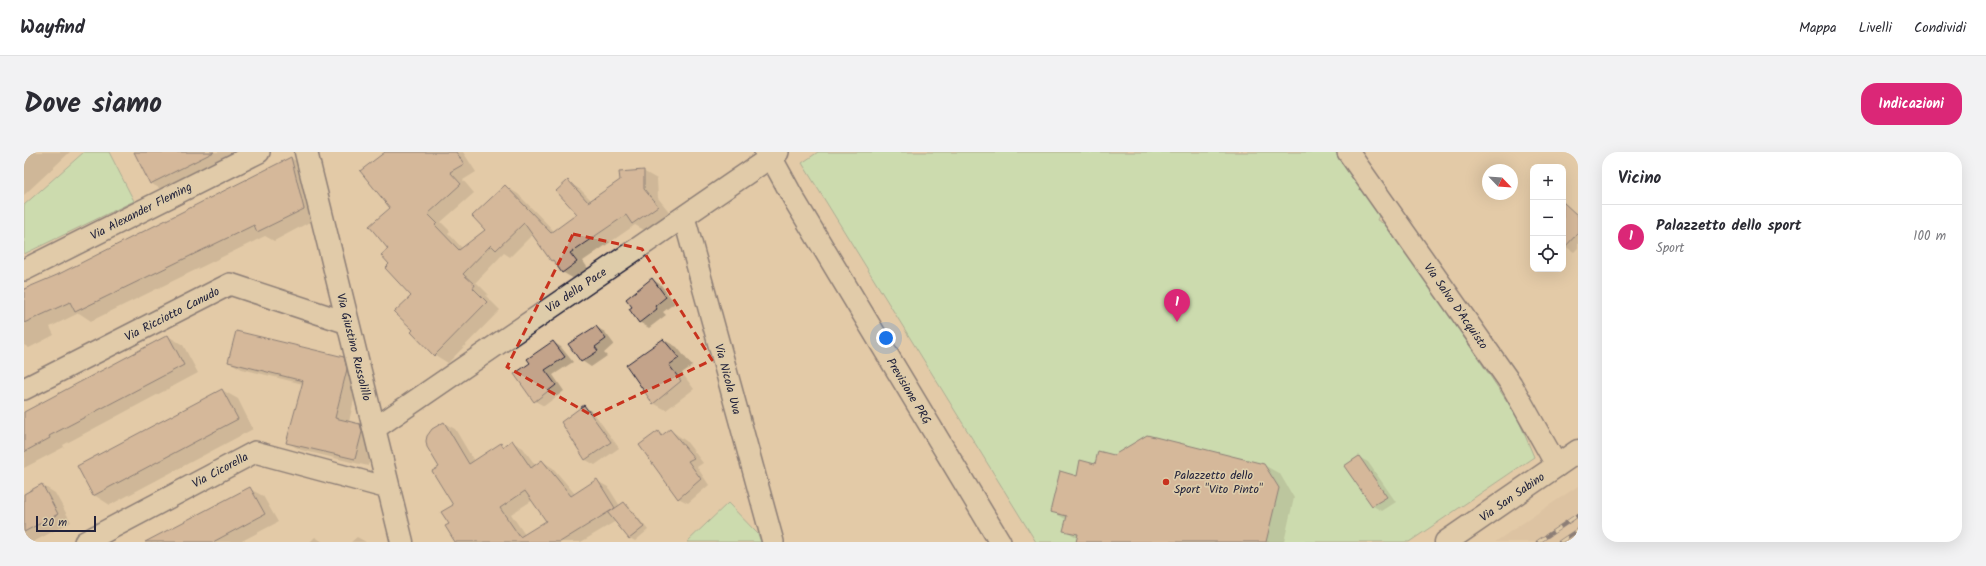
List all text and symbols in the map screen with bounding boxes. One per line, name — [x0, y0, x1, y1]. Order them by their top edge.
text: Wayfind — [20, 13, 85, 43]
text: Mappa — [1799, 17, 1837, 39]
text: Livelli — [1859, 17, 1892, 39]
text: Condividi — [1914, 17, 1966, 39]
text: Dove siamo — [24, 82, 162, 127]
button: Indicazioni — [1861, 83, 1962, 125]
north arrow — [1482, 164, 1518, 200]
map controls — [1530, 164, 1566, 272]
button: + — [1530, 164, 1566, 200]
text: Vicino — [1618, 165, 1661, 192]
street label: Via Alexander Fleming — [87, 177, 196, 245]
button: − — [1530, 200, 1566, 236]
text: Palazzetto dello sport — [1656, 214, 1802, 238]
text: 1 — [1629, 226, 1633, 247]
text: 100 m — [1913, 226, 1946, 247]
button: locate — [1530, 236, 1566, 272]
text: Sport — [1656, 238, 1684, 259]
street label: Via Salvo D'Acquisto — [1419, 259, 1492, 353]
street label: Via della Pace — [542, 263, 611, 318]
street label: Via Ricciotto Canudo — [121, 282, 223, 347]
pin: 1 — [1164, 289, 1190, 322]
street label: Via Giustino Russolillo — [331, 291, 376, 403]
your location — [876, 328, 896, 348]
street label: Via Nicola Uva — [709, 342, 746, 417]
street label: Previsione PRG — [881, 354, 936, 428]
street label: Via Cicorella — [189, 447, 252, 493]
place label: Palazzetto dello Sport "Vito Pinto" — [1174, 466, 1263, 499]
street label: Via San Sabino — [1476, 468, 1549, 527]
marker: Palazzetto dello Sport "Vito Pinto" — [1161, 477, 1171, 487]
scale bar — [36, 514, 96, 533]
text: 20 m — [42, 514, 67, 532]

